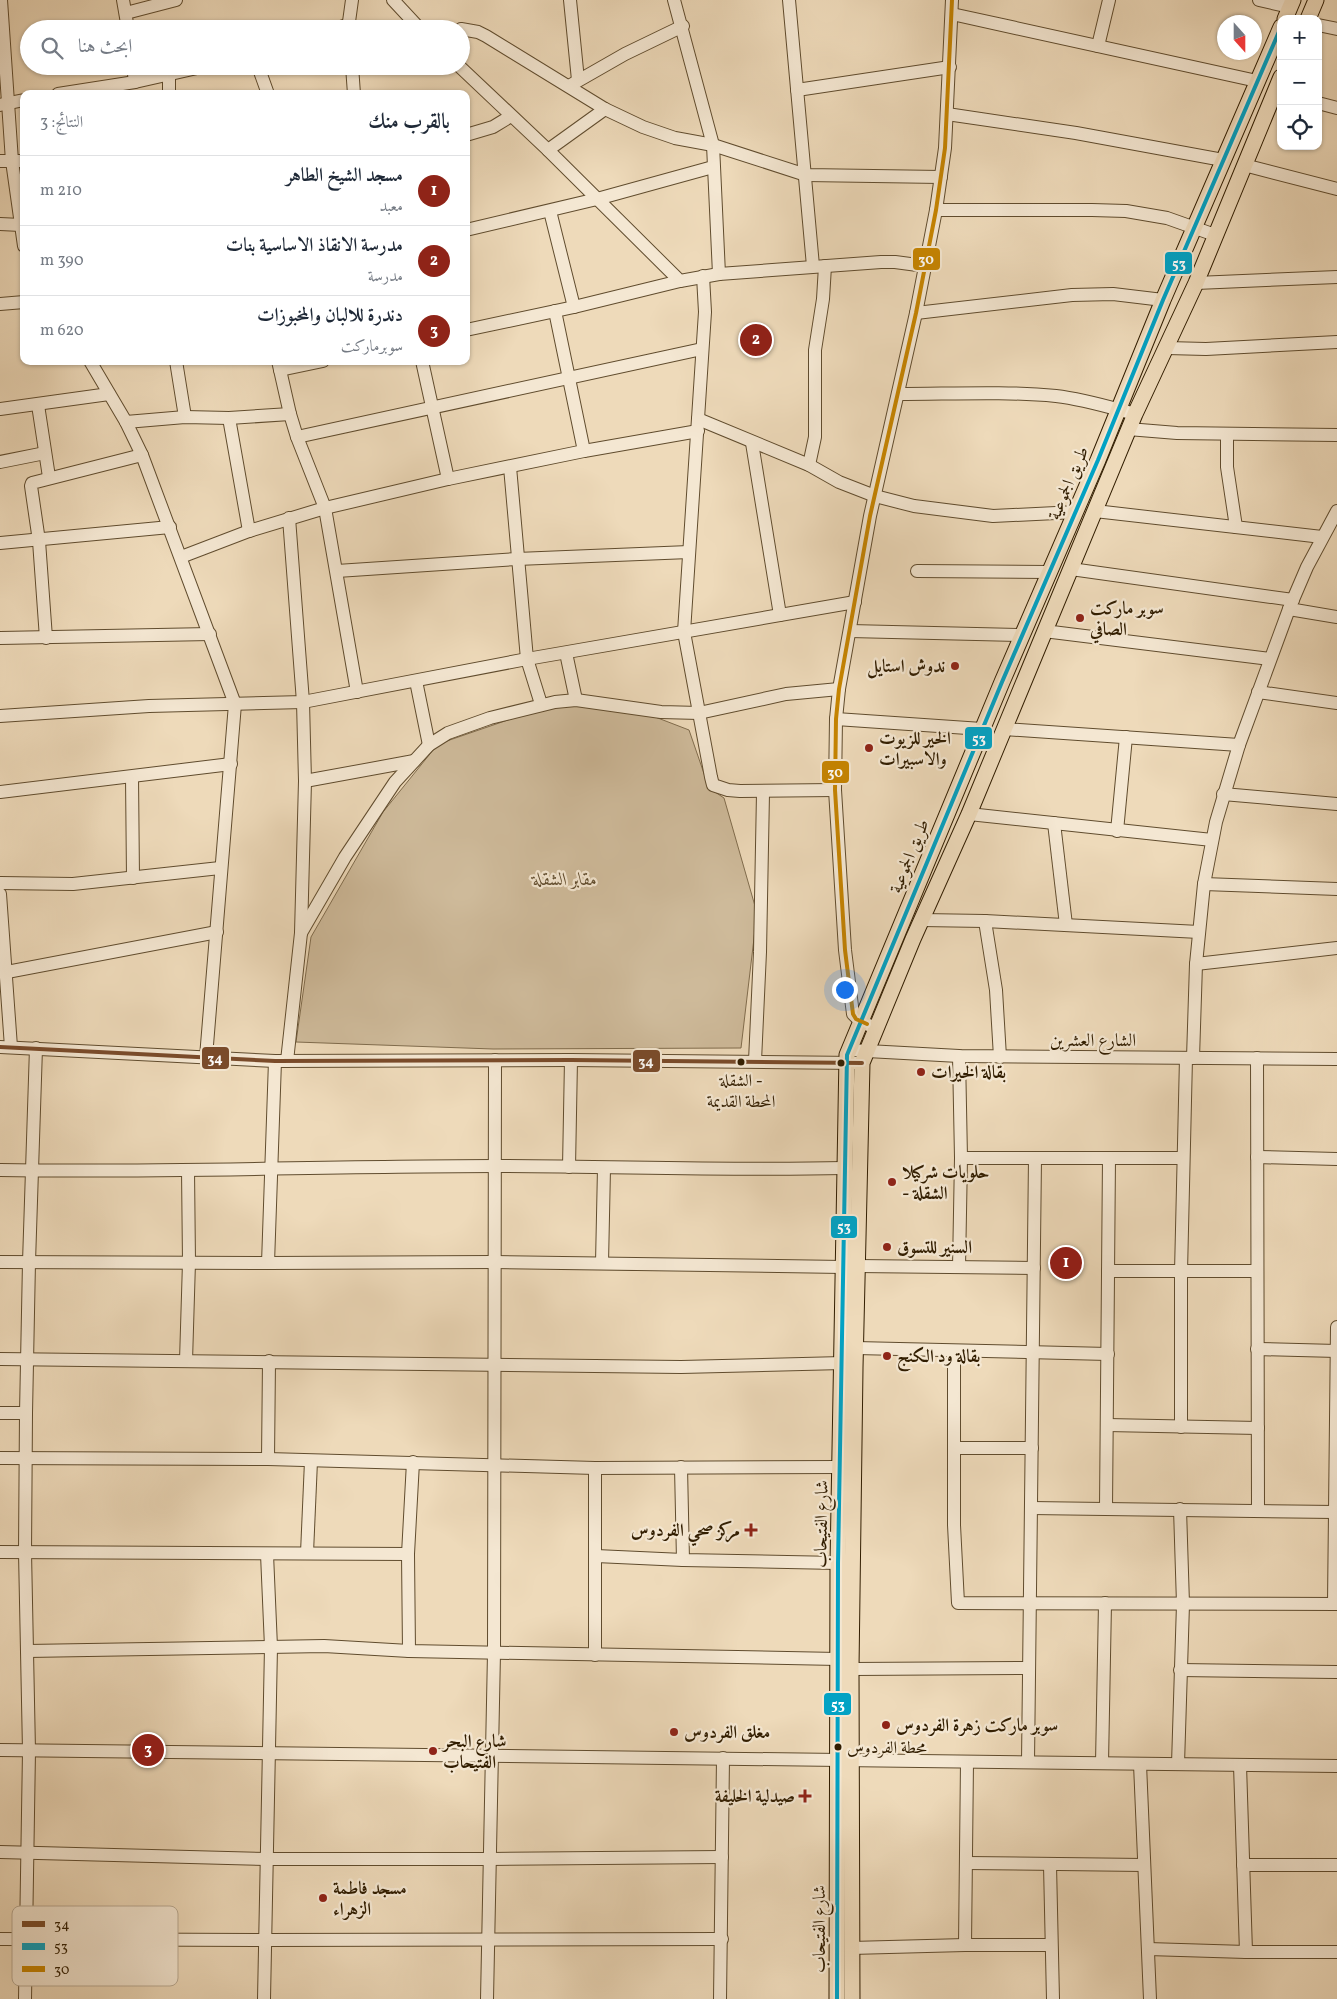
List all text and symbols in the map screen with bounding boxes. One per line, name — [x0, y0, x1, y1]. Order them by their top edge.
north arrow — [1217, 15, 1262, 60]
map controls — [1277, 15, 1322, 150]
button: + — [1277, 15, 1322, 60]
search box — [20, 20, 470, 75]
icon: search — [38, 34, 66, 62]
text: ابحث هنا — [78, 34, 132, 60]
button: − — [1277, 60, 1322, 105]
button: locate — [1277, 105, 1322, 150]
text: بالقرب منك — [368, 108, 450, 137]
text: النتائج: 3 — [40, 112, 83, 134]
text: مسجد الشيخ الطاهر — [286, 163, 403, 189]
text: 210 m — [40, 180, 82, 202]
text: 1 — [431, 180, 437, 202]
text: معبد — [379, 196, 403, 218]
text: مدرسة الانقاذ الاساسية بنات — [226, 233, 403, 259]
line badge: 30 — [912, 247, 941, 271]
text: 390 m — [40, 250, 84, 272]
text: 2 — [430, 250, 438, 272]
text: 30 — [918, 251, 934, 270]
line badge: 53 — [1164, 251, 1193, 275]
text: 53 — [1172, 255, 1186, 274]
text: مدرسة — [368, 266, 403, 288]
text: دندرة للالبان والمخبوزات — [257, 303, 403, 329]
text: 620 m — [40, 320, 84, 342]
text: 3 — [430, 320, 438, 342]
pin: 2 — [740, 321, 772, 359]
text: سوبرماركت — [341, 336, 403, 358]
street label: طريق الجموعية — [1043, 443, 1096, 524]
place label: سوبر ماركت الصافي — [1089, 597, 1164, 644]
marker: سوبر ماركت الصافي — [1074, 612, 1086, 624]
place label: ندوش استايل — [867, 655, 945, 680]
marker: ندوش استايل — [949, 660, 961, 672]
line badge: 53 — [964, 726, 993, 750]
place label: الخير للزيوت والاسبيرات — [879, 727, 951, 773]
text: 53 — [972, 730, 986, 749]
marker: الخير للزيوت والاسبيرات — [863, 742, 875, 754]
line badge: 30 — [821, 760, 850, 784]
text: 30 — [827, 764, 843, 783]
street label: طريق الجموعية — [884, 816, 937, 897]
park label: مقابر الشقلة — [531, 868, 597, 893]
your location — [832, 977, 858, 1003]
street label: الشارع العشرين — [1050, 1029, 1136, 1055]
line badge: 34 — [201, 1046, 230, 1070]
line badge: 34 — [632, 1049, 661, 1073]
text: 34 — [207, 1050, 223, 1069]
text: 34 — [638, 1053, 654, 1072]
marker: الشقلة - المحطة القديمة — [736, 1057, 746, 1067]
unlabelled marker — [836, 1058, 846, 1068]
place label: بقالة الخيرات — [931, 1061, 1006, 1086]
marker: بقالة الخيرات — [915, 1066, 927, 1078]
place label: الشقلة - المحطة القديمة — [707, 1070, 776, 1114]
place label: حلويات شركيلا - الشقلة — [902, 1161, 989, 1207]
marker: حلويات شركيلا - الشقلة — [886, 1176, 898, 1188]
line badge: 53 — [830, 1215, 858, 1239]
text: 53 — [837, 1218, 851, 1237]
place label: السنير للتسوق — [897, 1236, 972, 1261]
marker: السنير للتسوق — [881, 1241, 893, 1253]
pin: 1 — [1050, 1244, 1082, 1282]
place label: بقالة ود الكنج — [897, 1345, 981, 1372]
marker: بقالة ود الكنج — [881, 1350, 893, 1362]
street label: شارع الفتيحاب — [809, 1480, 837, 1568]
place label: مركز صحي الفردوس — [631, 1519, 740, 1547]
marker: مركز صحي الفردوس — [744, 1523, 758, 1537]
line badge: 53 — [823, 1692, 852, 1716]
text: 53 — [831, 1696, 845, 1715]
place label: سوبر ماركت زهرة الفردوس — [896, 1714, 1058, 1739]
marker: سوبر ماركت زهرة الفردوس — [880, 1719, 892, 1731]
place label: مغلق الفردوس — [684, 1721, 770, 1746]
marker: مغلق الفردوس — [668, 1726, 680, 1738]
place label: شارع البحر الفتيحاب — [441, 1730, 506, 1776]
pin: 3 — [132, 1731, 164, 1769]
place label: محطة الفردوس — [847, 1737, 927, 1760]
marker: محطة الفردوس — [833, 1742, 843, 1752]
marker: شارع البحر الفتيحاب — [427, 1745, 439, 1757]
place label: صيدلية الخليفة — [715, 1785, 795, 1810]
marker: صيدلية الخليفة — [799, 1790, 811, 1802]
place label: مسجد فاطمة الزهراء — [333, 1877, 407, 1923]
street label: شارع الفتيحاب — [808, 1885, 834, 1973]
marker: مسجد فاطمة الزهراء — [317, 1892, 329, 1904]
legend — [12, 1906, 178, 1986]
text: 34 — [54, 1916, 70, 1935]
text: 53 — [54, 1938, 68, 1957]
text: 30 — [54, 1961, 69, 1980]

